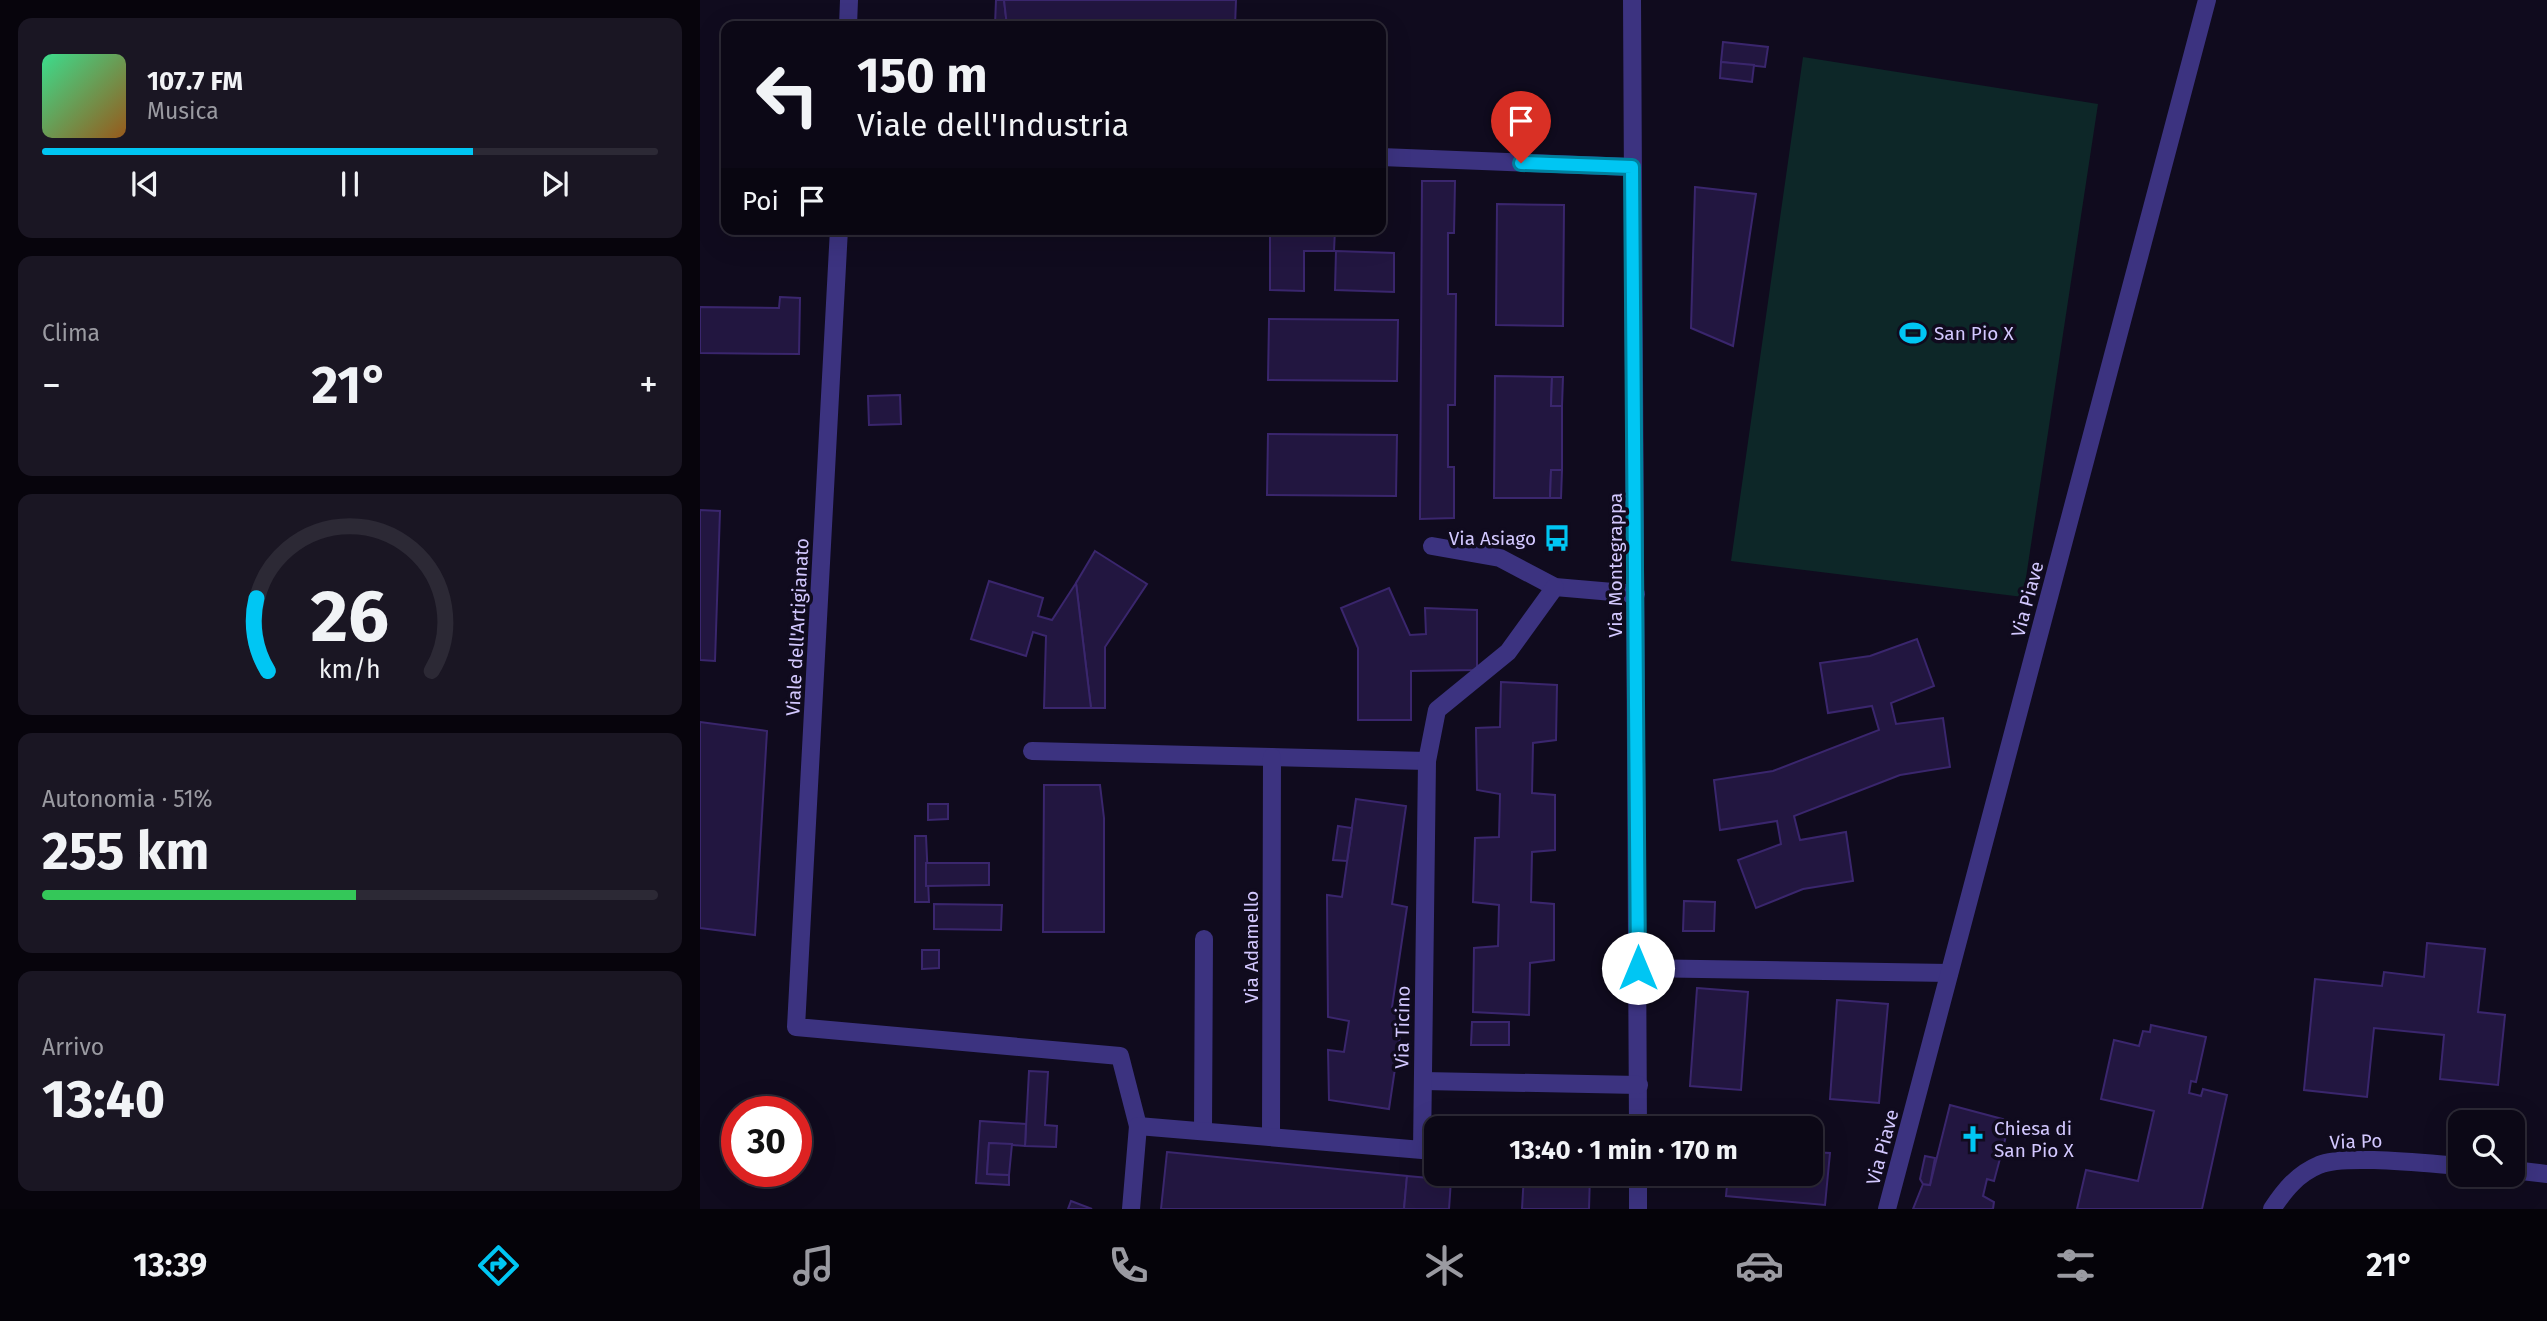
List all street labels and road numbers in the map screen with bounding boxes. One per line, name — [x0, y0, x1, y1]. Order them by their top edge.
street label: Via Montegrappa — [1604, 493, 1627, 637]
street label: Viale dell'Artigianato — [781, 537, 814, 717]
street label: Via Piave — [2006, 559, 2049, 639]
street label: Via Adamello — [1240, 891, 1263, 1003]
street label: Via Ticino — [1390, 985, 1415, 1069]
street label: Via Piave — [1861, 1107, 1904, 1187]
street label: Via Po — [2329, 1129, 2383, 1154]

